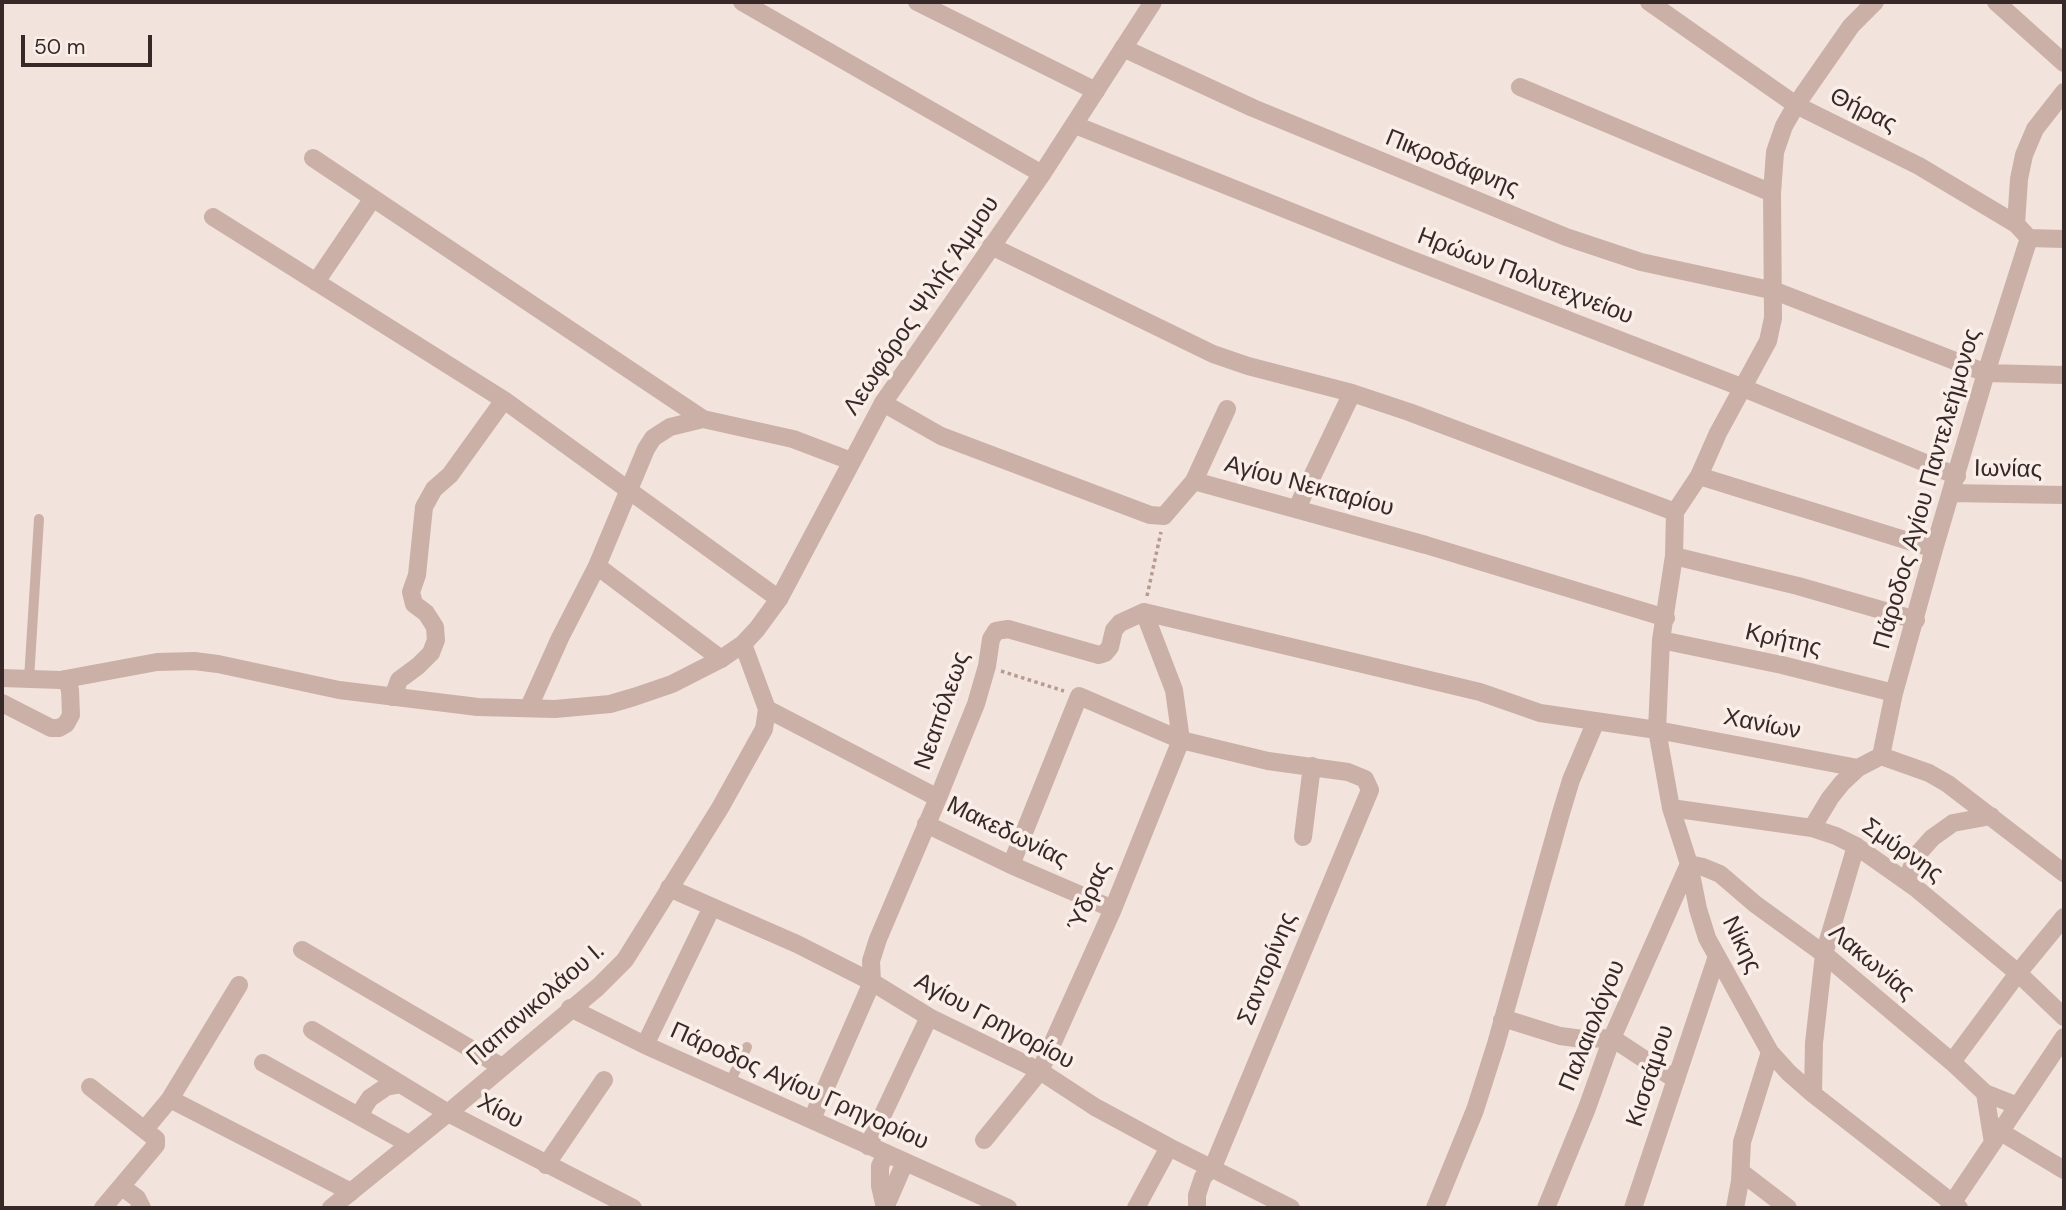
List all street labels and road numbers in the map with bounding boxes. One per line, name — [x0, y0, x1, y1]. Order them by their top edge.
street label: Θήρας — [1825, 82, 1901, 140]
street label: Πικροδάφνης — [1381, 124, 1523, 204]
street label: Λεωφόρος Ψιλής Άμμου — [838, 191, 1006, 421]
street label: Ηρώων Πολυτεχνείου — [1413, 223, 1637, 331]
street label: Πάροδος Αγίου Παντελεήμονος — [1868, 325, 1988, 653]
street label: Αγίου Νεκταρίου — [1221, 451, 1397, 523]
street label: Ιωνίας — [1974, 455, 2042, 485]
street label: Κρήτης — [1742, 618, 1824, 664]
street label: Νεαπόλεως — [909, 648, 977, 774]
street label: Χανίων — [1721, 703, 1803, 747]
street label: Μακεδωνίας — [942, 791, 1072, 875]
street label: Σμύρνης — [1856, 813, 1948, 889]
street label: Ύδρας — [1062, 858, 1118, 936]
street label: Σαντορίνης — [1232, 908, 1304, 1030]
street label: Νίκης — [1715, 912, 1767, 978]
street label: Λακωνίας — [1822, 919, 1920, 1007]
street label: Παπανικολάου Ι. — [462, 938, 610, 1072]
street label: Παλαιολόγου — [1554, 956, 1632, 1096]
street label: Αγίου Γρηγορίου — [909, 968, 1079, 1076]
street label: Πάροδος Αγίου Γρηγορίου — [665, 1017, 933, 1157]
street label: Κισσάμου — [1621, 1022, 1681, 1130]
street label: Χίου — [472, 1088, 528, 1136]

